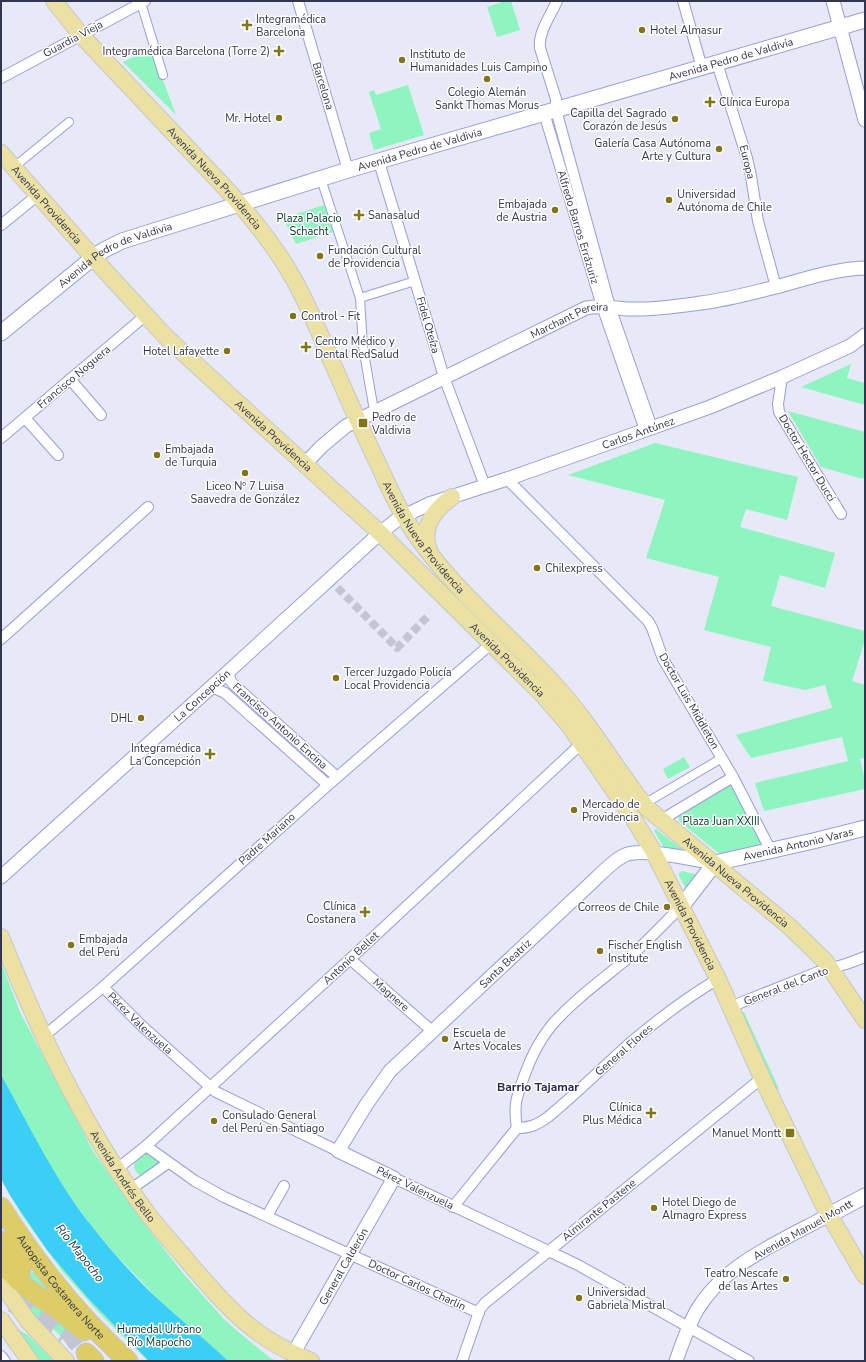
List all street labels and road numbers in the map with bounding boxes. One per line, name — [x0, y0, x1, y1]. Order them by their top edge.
street label: Guardia Vieja — [40, 17, 106, 61]
street label: Avenida Pedro de Valdivia — [667, 34, 795, 84]
street label: Barcelona — [309, 60, 337, 112]
street label: Avenida Nueva Providencia — [164, 123, 265, 233]
street label: Avenida Pedro de Valdivia — [356, 124, 484, 174]
street label: Europa — [736, 143, 759, 181]
street label: Avenida Providencia — [8, 162, 86, 247]
street label: Alfredo Barros Errázuriz — [554, 168, 602, 286]
street label: Avenida Pedro de Valdivia — [55, 218, 174, 291]
street label: Fidel Oteíza — [413, 295, 443, 355]
street label: Marchant Pereira — [528, 299, 609, 342]
street label: Francisco Noguera — [34, 342, 114, 412]
street label: Avenida Providencia — [232, 396, 316, 475]
street label: Doctor Hector Ducci — [775, 412, 839, 504]
street label: Carlos Antúnez — [600, 413, 676, 452]
street label: Avenida Nueva Providencia — [379, 479, 468, 597]
street label: Avenida Providencia — [467, 619, 548, 700]
street label: Doctor Luis Middleton — [655, 650, 723, 752]
street label: La Concepción — [171, 666, 234, 725]
street label: Francisco Antonio Encina — [229, 679, 331, 773]
street label: Padre Mariano — [235, 810, 299, 868]
street label: Avenida Antonio Varas — [742, 824, 855, 864]
street label: Avenida Nueva Providencia — [679, 833, 793, 931]
street label: Avenida Providencia — [661, 877, 720, 973]
street label: Antonio Bellet — [320, 928, 382, 988]
street label: Santa Beatriz — [476, 935, 534, 992]
street label: General del Canto — [742, 963, 830, 1009]
street label: Magnere — [370, 975, 412, 1015]
street label: Pérez Valenzuela — [105, 989, 176, 1058]
street label: General Flores — [592, 1021, 656, 1079]
street label: Avenida Andrés Bello — [87, 1127, 159, 1225]
street label: Pérez Valenzuela — [374, 1163, 456, 1213]
street label: Almirante Pastene — [559, 1175, 639, 1245]
street label: Avenida Manuel Montt — [750, 1196, 856, 1264]
street label: General Calderón — [315, 1225, 371, 1308]
street label: Autopista Costanera Norte — [14, 1231, 109, 1343]
street label: Doctor Carlos Charlin — [366, 1256, 468, 1314]

